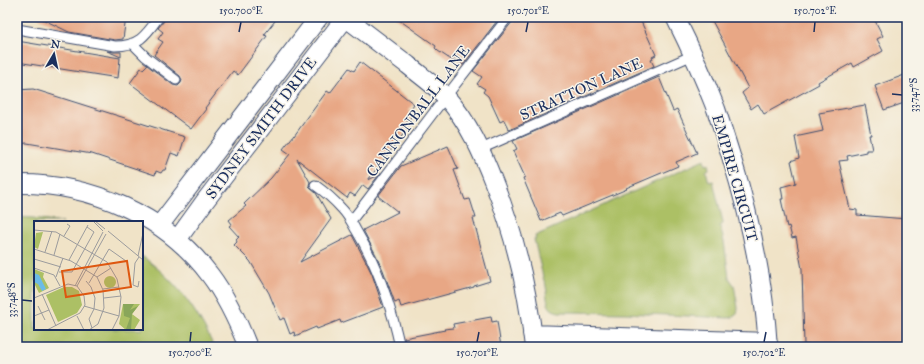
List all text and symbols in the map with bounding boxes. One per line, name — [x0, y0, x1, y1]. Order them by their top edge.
text: 150.700°E — [219, 5, 263, 17]
text: 150.701°E — [507, 5, 549, 17]
text: 150.702°E — [794, 5, 836, 17]
north arrow — [34, 34, 74, 74]
text: N — [50, 37, 62, 52]
street label: CANNONBALL LANE — [363, 41, 474, 180]
street label: SYDNEY SMITH DRIVE — [202, 53, 320, 202]
street label: STRATTON LANE — [517, 54, 645, 124]
text: 33.747°S — [908, 78, 920, 112]
street label: EMPIRE CIRCUIT — [708, 112, 762, 244]
inset map — [34, 221, 143, 330]
text: 33.748°S — [6, 282, 18, 317]
text: 150.700°E — [168, 347, 212, 359]
text: 150.701°E — [456, 347, 498, 359]
text: 150.702°E — [743, 347, 785, 359]

